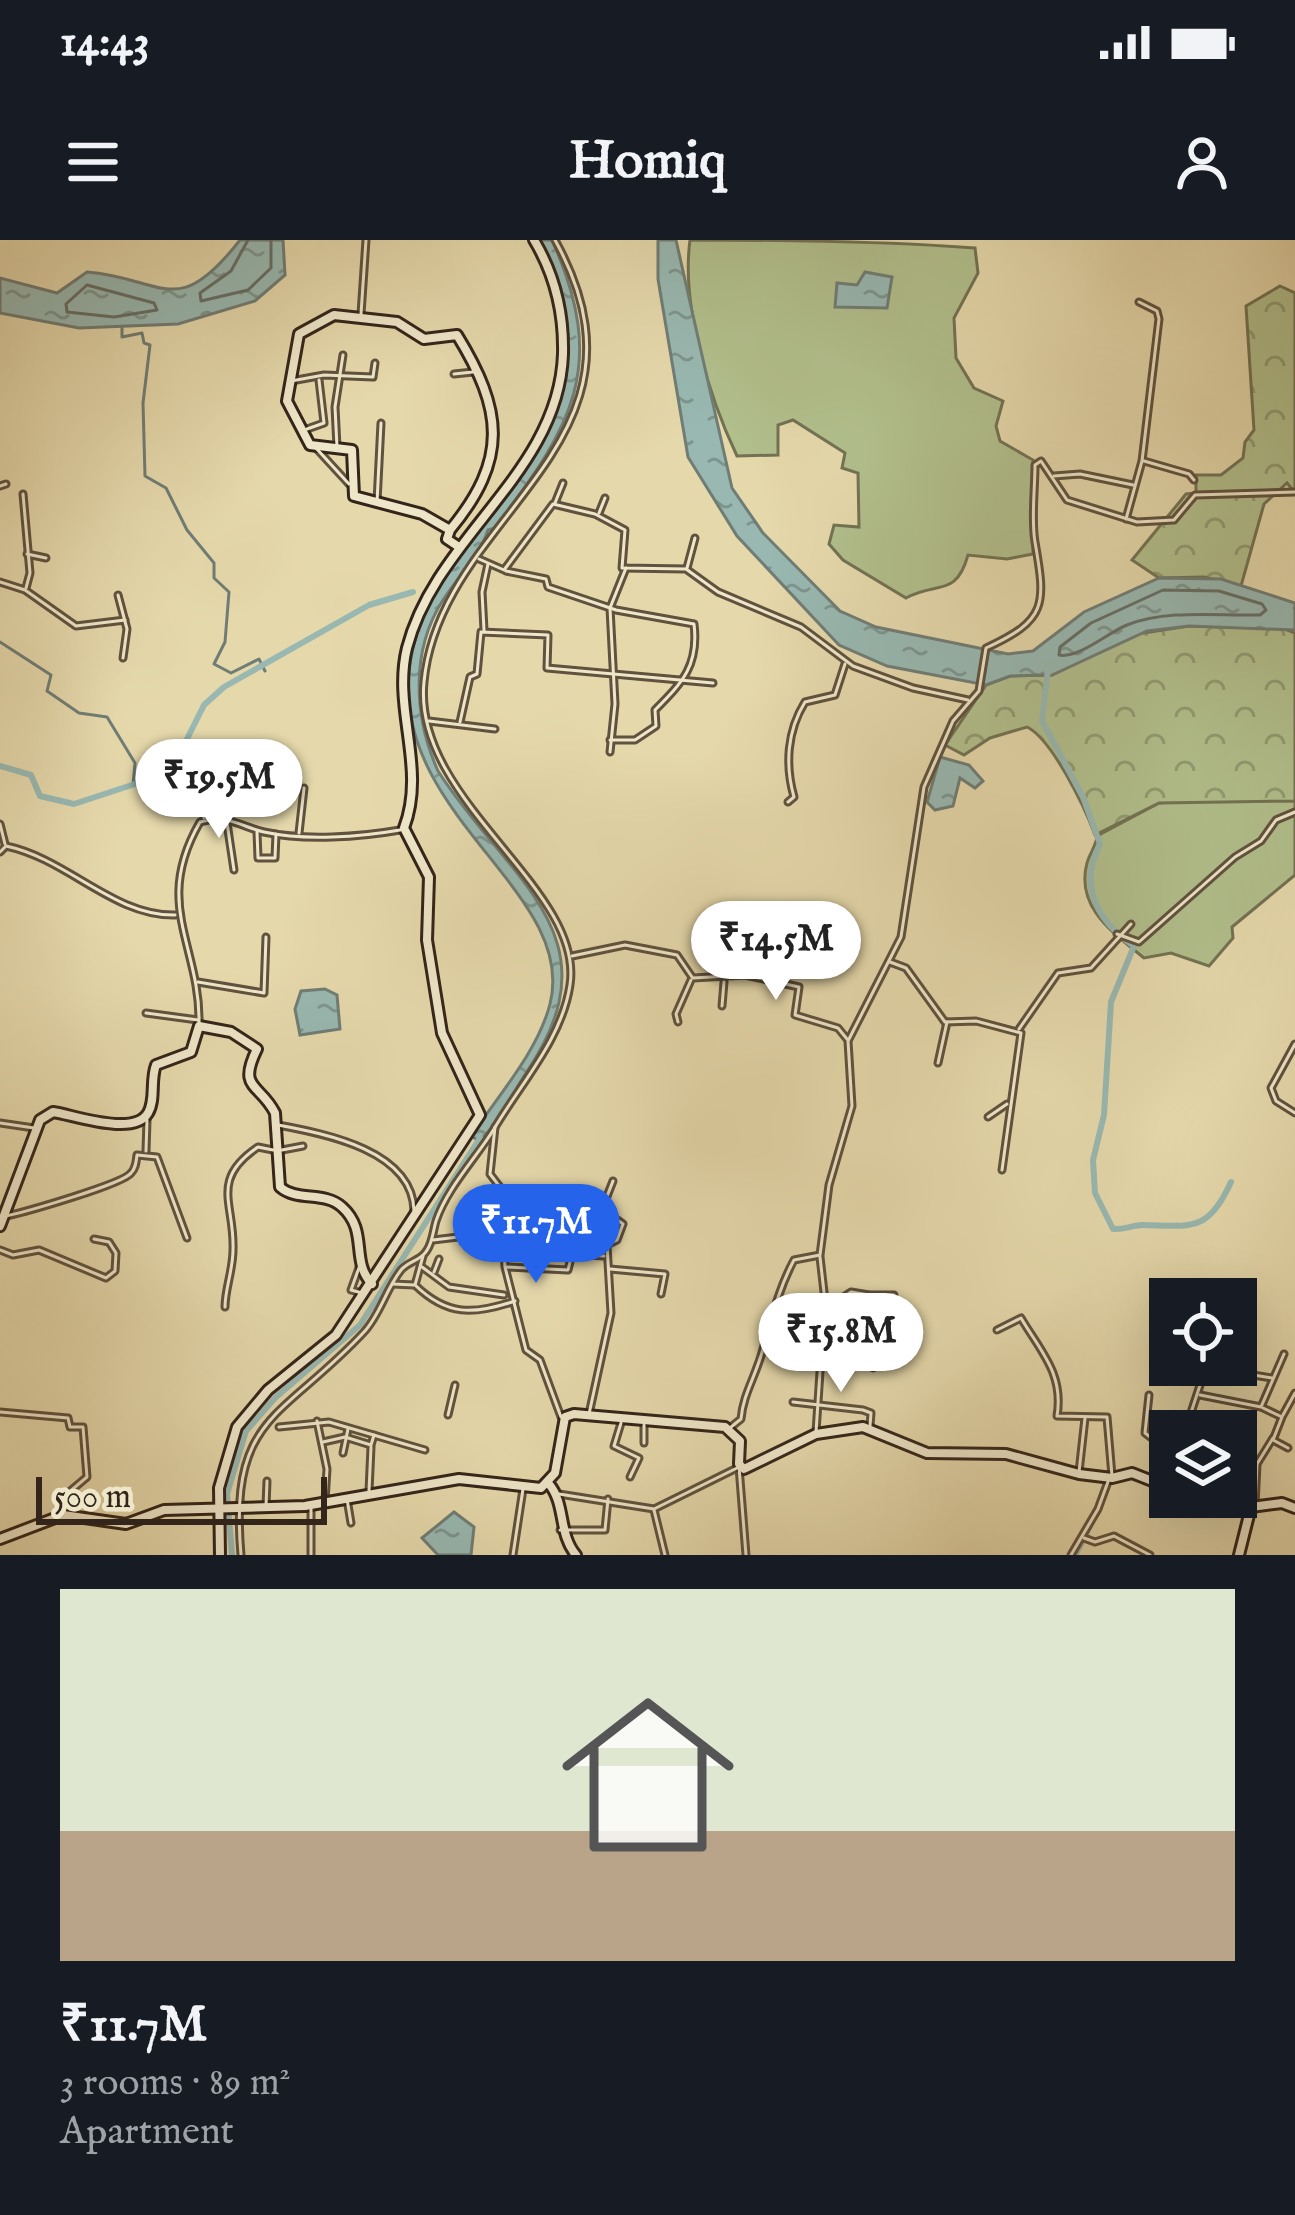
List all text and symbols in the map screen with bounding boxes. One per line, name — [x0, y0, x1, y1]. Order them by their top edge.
text: 14:43 — [60, 14, 150, 71]
text: Homiq — [569, 128, 726, 197]
icon: menu — [60, 129, 126, 195]
icon: person — [1169, 129, 1235, 195]
pin: ₹19.5M — [121, 739, 317, 841]
text: ₹19.5M — [162, 753, 276, 802]
pin: ₹14.5M — [678, 901, 874, 1003]
text: ₹14.5M — [718, 915, 834, 964]
pin: ₹11.7M — [438, 1184, 634, 1286]
text: ₹11.7M — [480, 1198, 592, 1247]
map controls — [1149, 1278, 1257, 1518]
button: locate — [1149, 1278, 1257, 1386]
pin: ₹15.8M — [743, 1293, 939, 1395]
text: ₹15.8M — [785, 1307, 897, 1356]
button: layers — [1149, 1410, 1257, 1518]
scale bar — [36, 1471, 327, 1524]
text: 500 m — [54, 1477, 131, 1519]
icon: home — [540, 1667, 756, 1883]
text: ₹11.7M — [60, 1994, 207, 2059]
text: 3 rooms · 89 m² — [60, 2059, 291, 2108]
text: Apartment — [60, 2108, 234, 2157]

